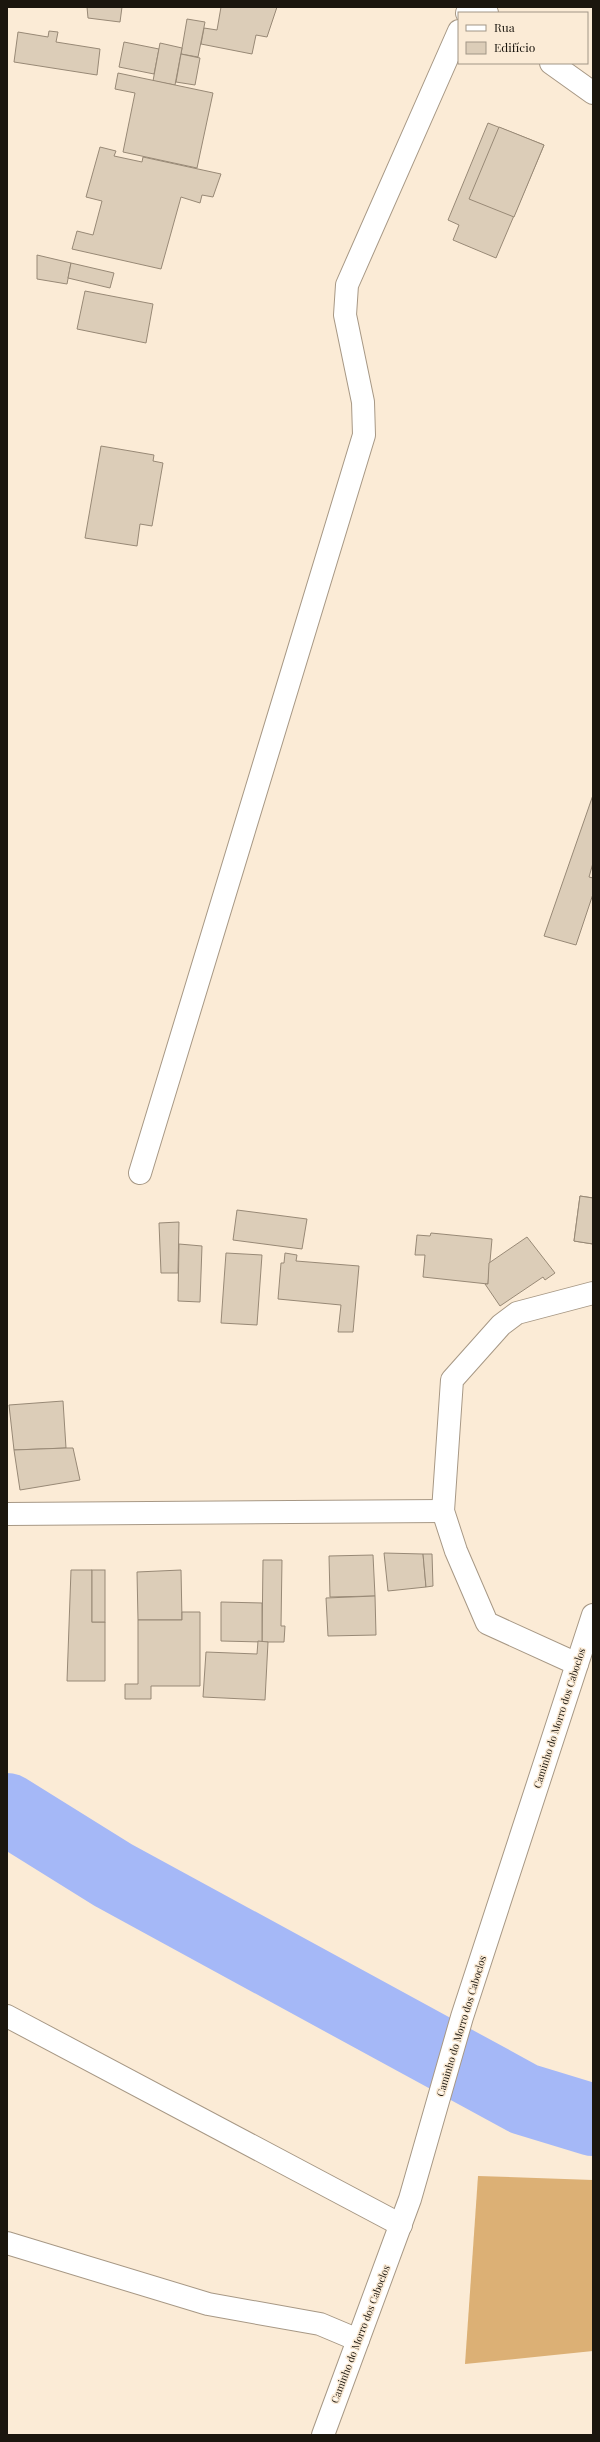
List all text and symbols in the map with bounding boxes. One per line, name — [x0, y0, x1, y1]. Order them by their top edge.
legend — [458, 12, 588, 64]
text: Rua — [494, 19, 515, 35]
text: Edifício — [494, 39, 536, 55]
street label: Caminho do Morro dos Caboclos — [530, 1646, 588, 1790]
street label: Caminho do Morro dos Caboclos — [433, 1954, 489, 2098]
street label: Caminho do Morro dos Caboclos — [327, 2263, 393, 2405]

